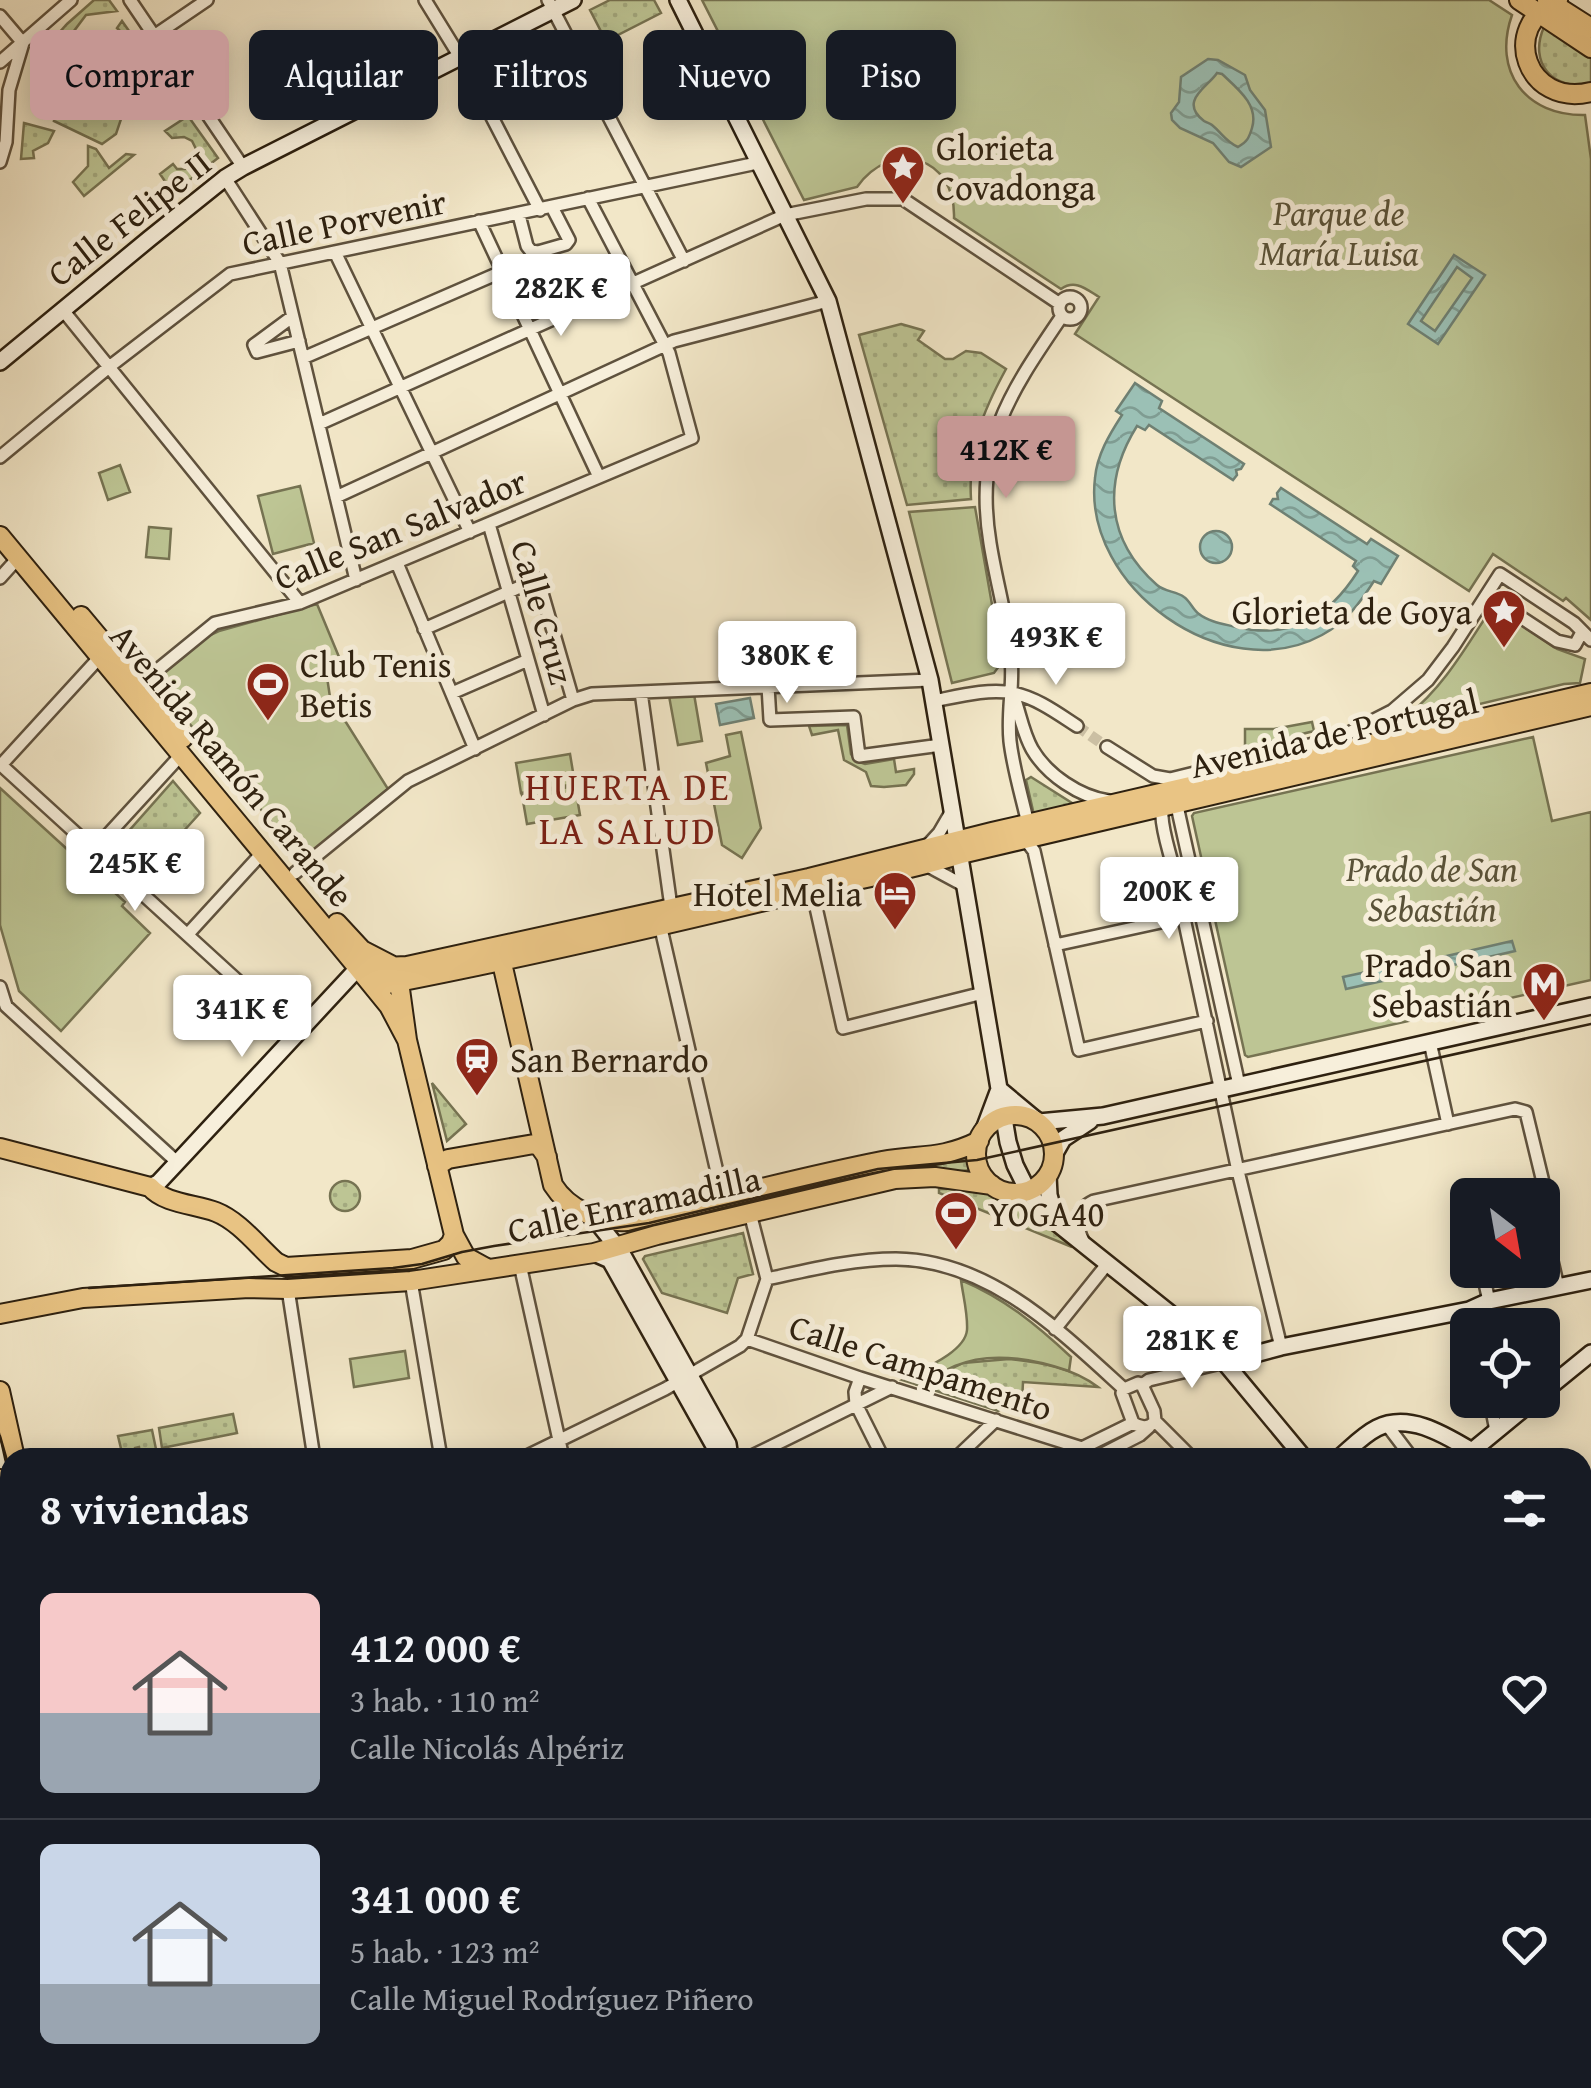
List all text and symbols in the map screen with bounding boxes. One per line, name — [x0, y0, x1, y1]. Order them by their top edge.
chip: Comprar — [30, 30, 229, 120]
chip: Alquilar — [249, 30, 438, 120]
chip: Filtros — [458, 30, 623, 120]
chip: Nuevo — [643, 30, 806, 120]
chip: Piso — [826, 30, 956, 120]
place label: Glorieta Covadonga — [936, 122, 1096, 213]
street label: Calle Felipe II — [36, 138, 222, 298]
place icon: Glorieta Covadonga — [880, 144, 926, 205]
street label: Calle Porvenir — [237, 175, 451, 269]
park label: Parque de María Luisa — [1259, 187, 1419, 278]
pin: 282K € — [480, 254, 642, 339]
text: 282K € — [514, 263, 608, 310]
pin: 412K € — [925, 416, 1087, 501]
text: 412K € — [959, 425, 1053, 472]
street label: Calle San Salvador — [266, 455, 534, 603]
street label: Calle Cruz — [498, 534, 588, 690]
place label: Glorieta de Goya — [1232, 586, 1472, 637]
place icon: Glorieta de Goya — [1481, 588, 1527, 649]
pin: 493K € — [975, 603, 1137, 688]
street label: Avenida Ramón Carande — [98, 612, 366, 918]
text: 493K € — [1009, 612, 1103, 659]
pin: 380K € — [706, 621, 868, 706]
text: 380K € — [740, 630, 834, 677]
place label: Club Tenis Betis — [300, 639, 452, 730]
sports icon: Club Tenis Betis — [245, 661, 291, 722]
street label: Avenida de Portugal — [1185, 675, 1483, 791]
district label: HUERTA DE LA SALUD — [525, 758, 731, 858]
pin: 245K € — [54, 829, 216, 914]
text: 245K € — [88, 838, 182, 885]
park label: Prado de San Sebastián — [1345, 843, 1518, 934]
pin: 200K € — [1088, 857, 1250, 942]
text: 200K € — [1122, 866, 1216, 913]
place label: Hotel Melia — [693, 868, 862, 919]
hotel icon: Hotel Melia — [872, 870, 918, 931]
place label: Prado San Sebastián — [1365, 939, 1512, 1030]
metro station icon: Prado San Sebastián — [1521, 961, 1567, 1022]
pin: 341K € — [161, 975, 323, 1060]
text: 341K € — [195, 984, 289, 1031]
place label: San Bernardo — [510, 1034, 709, 1085]
station icon: San Bernardo — [454, 1036, 500, 1097]
street label: Calle Enramadilla — [503, 1152, 766, 1256]
north arrow — [1450, 1178, 1560, 1288]
map controls — [1450, 1178, 1560, 1418]
place label: YOGA40 — [988, 1188, 1104, 1239]
sports icon: YOGA40 — [933, 1190, 979, 1251]
street label: Calle Campamento — [783, 1300, 1059, 1434]
pin: 281K € — [1111, 1306, 1273, 1391]
button: locate — [1450, 1308, 1560, 1418]
text: 281K € — [1145, 1315, 1239, 1362]
text: 8 viviendas — [40, 1478, 249, 1539]
icon: filters — [1497, 1481, 1552, 1536]
text: 412 000 € — [350, 1616, 521, 1677]
icon: home — [120, 1633, 240, 1753]
icon: heart — [1497, 1666, 1552, 1721]
text: 3 hab. · 110 m² — [350, 1677, 539, 1724]
text: Calle Nicolás Alpériz — [350, 1724, 624, 1771]
text: 341 000 € — [350, 1867, 521, 1928]
icon: home — [120, 1884, 240, 2004]
icon: heart — [1497, 1917, 1552, 1972]
text: 5 hab. · 123 m² — [350, 1928, 539, 1975]
text: Calle Miguel Rodríguez Piñero — [350, 1975, 754, 2022]

